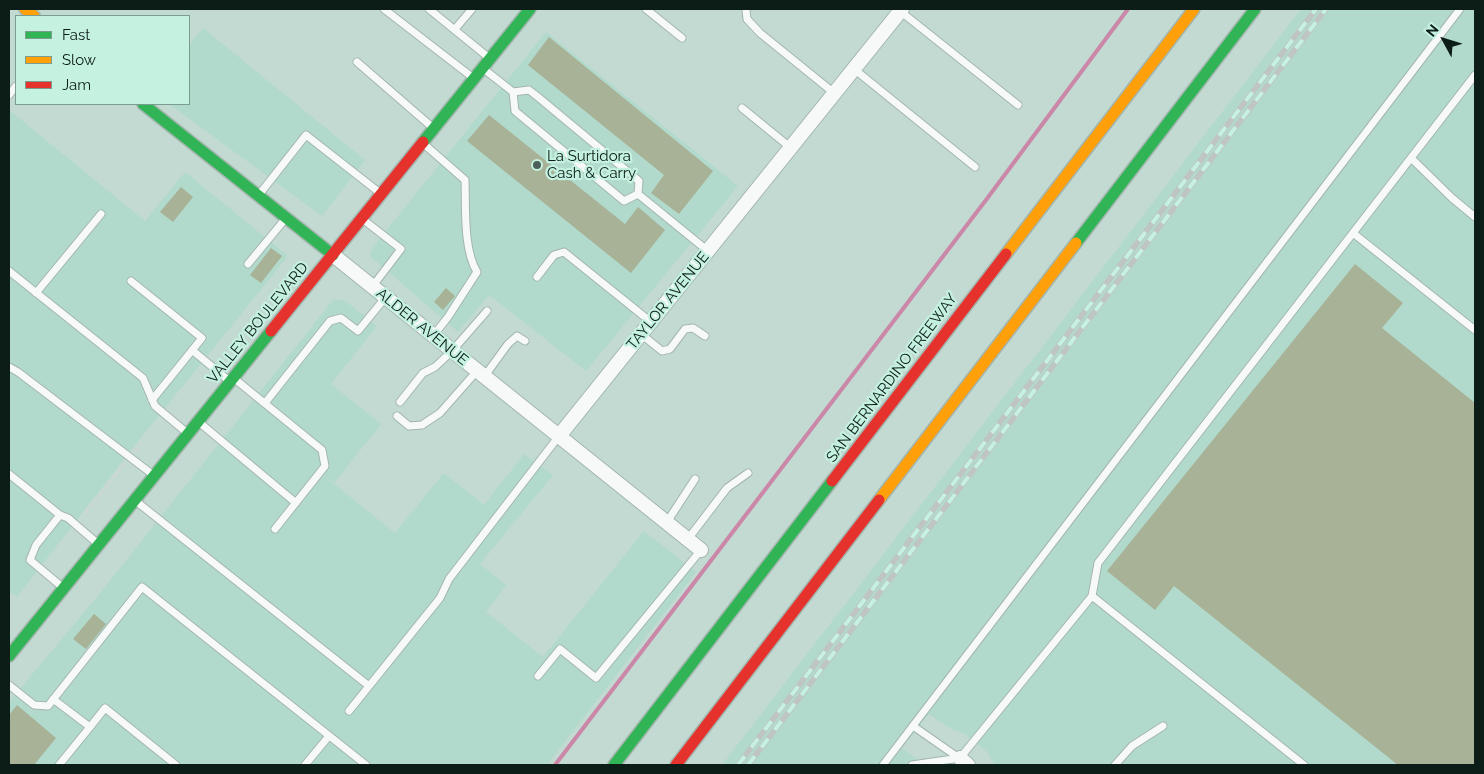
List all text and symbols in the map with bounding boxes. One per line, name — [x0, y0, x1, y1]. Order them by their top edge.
legend — [15, 15, 190, 105]
north arrow — [1419, 15, 1469, 65]
text: N — [1423, 21, 1442, 40]
text: Fast — [62, 26, 90, 44]
text: Slow — [62, 51, 96, 69]
text: Jam — [62, 76, 91, 94]
place label: La Surtidora Cash & Carry — [547, 147, 636, 182]
marker: La Surtidora Cash & Carry — [531, 159, 543, 171]
street label: TAYLOR AVENUE — [623, 248, 713, 354]
street label: VALLEY BOULEVARD — [204, 259, 312, 387]
street label: ALDER AVENUE — [372, 284, 472, 370]
street label: SAN BERNARDINO FREEWAY — [823, 290, 961, 466]

